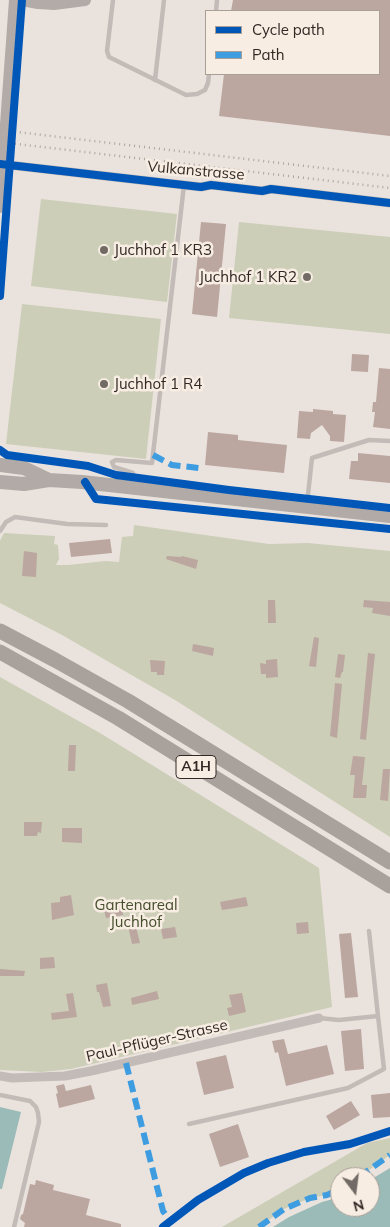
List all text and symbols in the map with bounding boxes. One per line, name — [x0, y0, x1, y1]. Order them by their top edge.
legend — [205, 10, 380, 75]
text: Cycle path — [252, 20, 325, 39]
text: Path — [252, 45, 284, 64]
street label: Vulkanstrasse — [147, 158, 245, 184]
place label: Juchhof 1 KR3 — [114, 241, 212, 259]
marker: Juchhof 1 KR3 — [98, 244, 110, 256]
place label: Juchhof 1 KR2 — [199, 268, 297, 286]
marker: Juchhof 1 KR2 — [301, 271, 313, 283]
place label: Juchhof 1 R4 — [114, 375, 202, 393]
marker: Juchhof 1 R4 — [98, 378, 110, 390]
road number: A1H — [176, 756, 216, 779]
park label: Gartenareal Juchhof — [94, 896, 178, 931]
street label: Paul-Pflüger-Strasse — [85, 1016, 229, 1066]
north arrow — [330, 1167, 380, 1217]
text: N — [351, 1195, 366, 1216]

